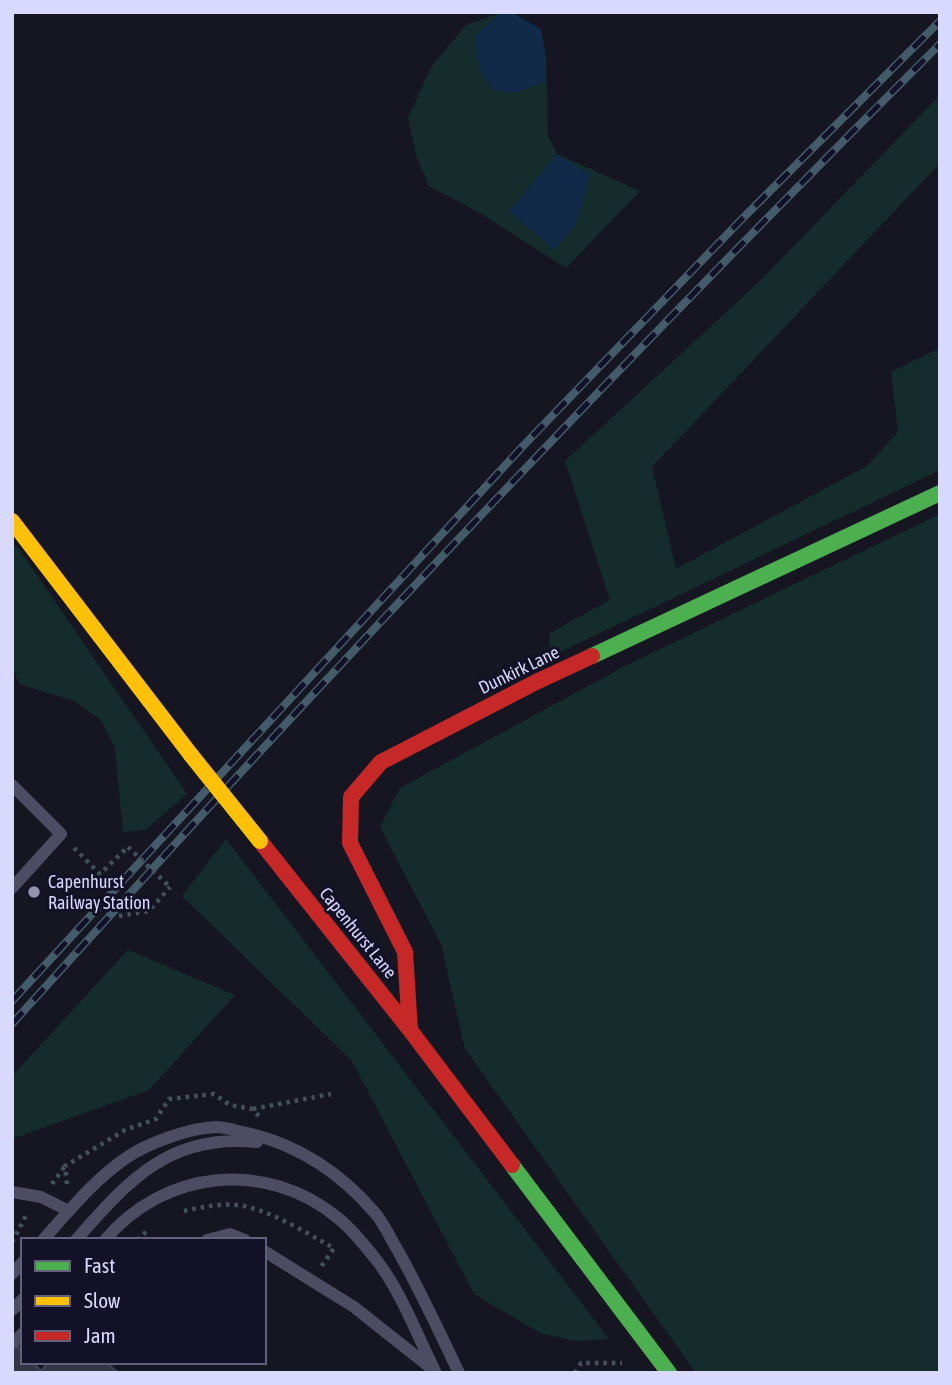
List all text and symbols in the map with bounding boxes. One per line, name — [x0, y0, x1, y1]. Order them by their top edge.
street label: Dunkirk Lane — [475, 641, 562, 698]
place label: Capenhurst Railway Station — [48, 871, 151, 913]
street label: Capenhurst Lane — [315, 883, 401, 982]
marker: Capenhurst Railway Station — [26, 884, 42, 900]
legend — [21, 1238, 266, 1364]
text: Fast — [84, 1253, 115, 1277]
text: Slow — [84, 1288, 121, 1312]
text: Jam — [84, 1323, 116, 1347]

